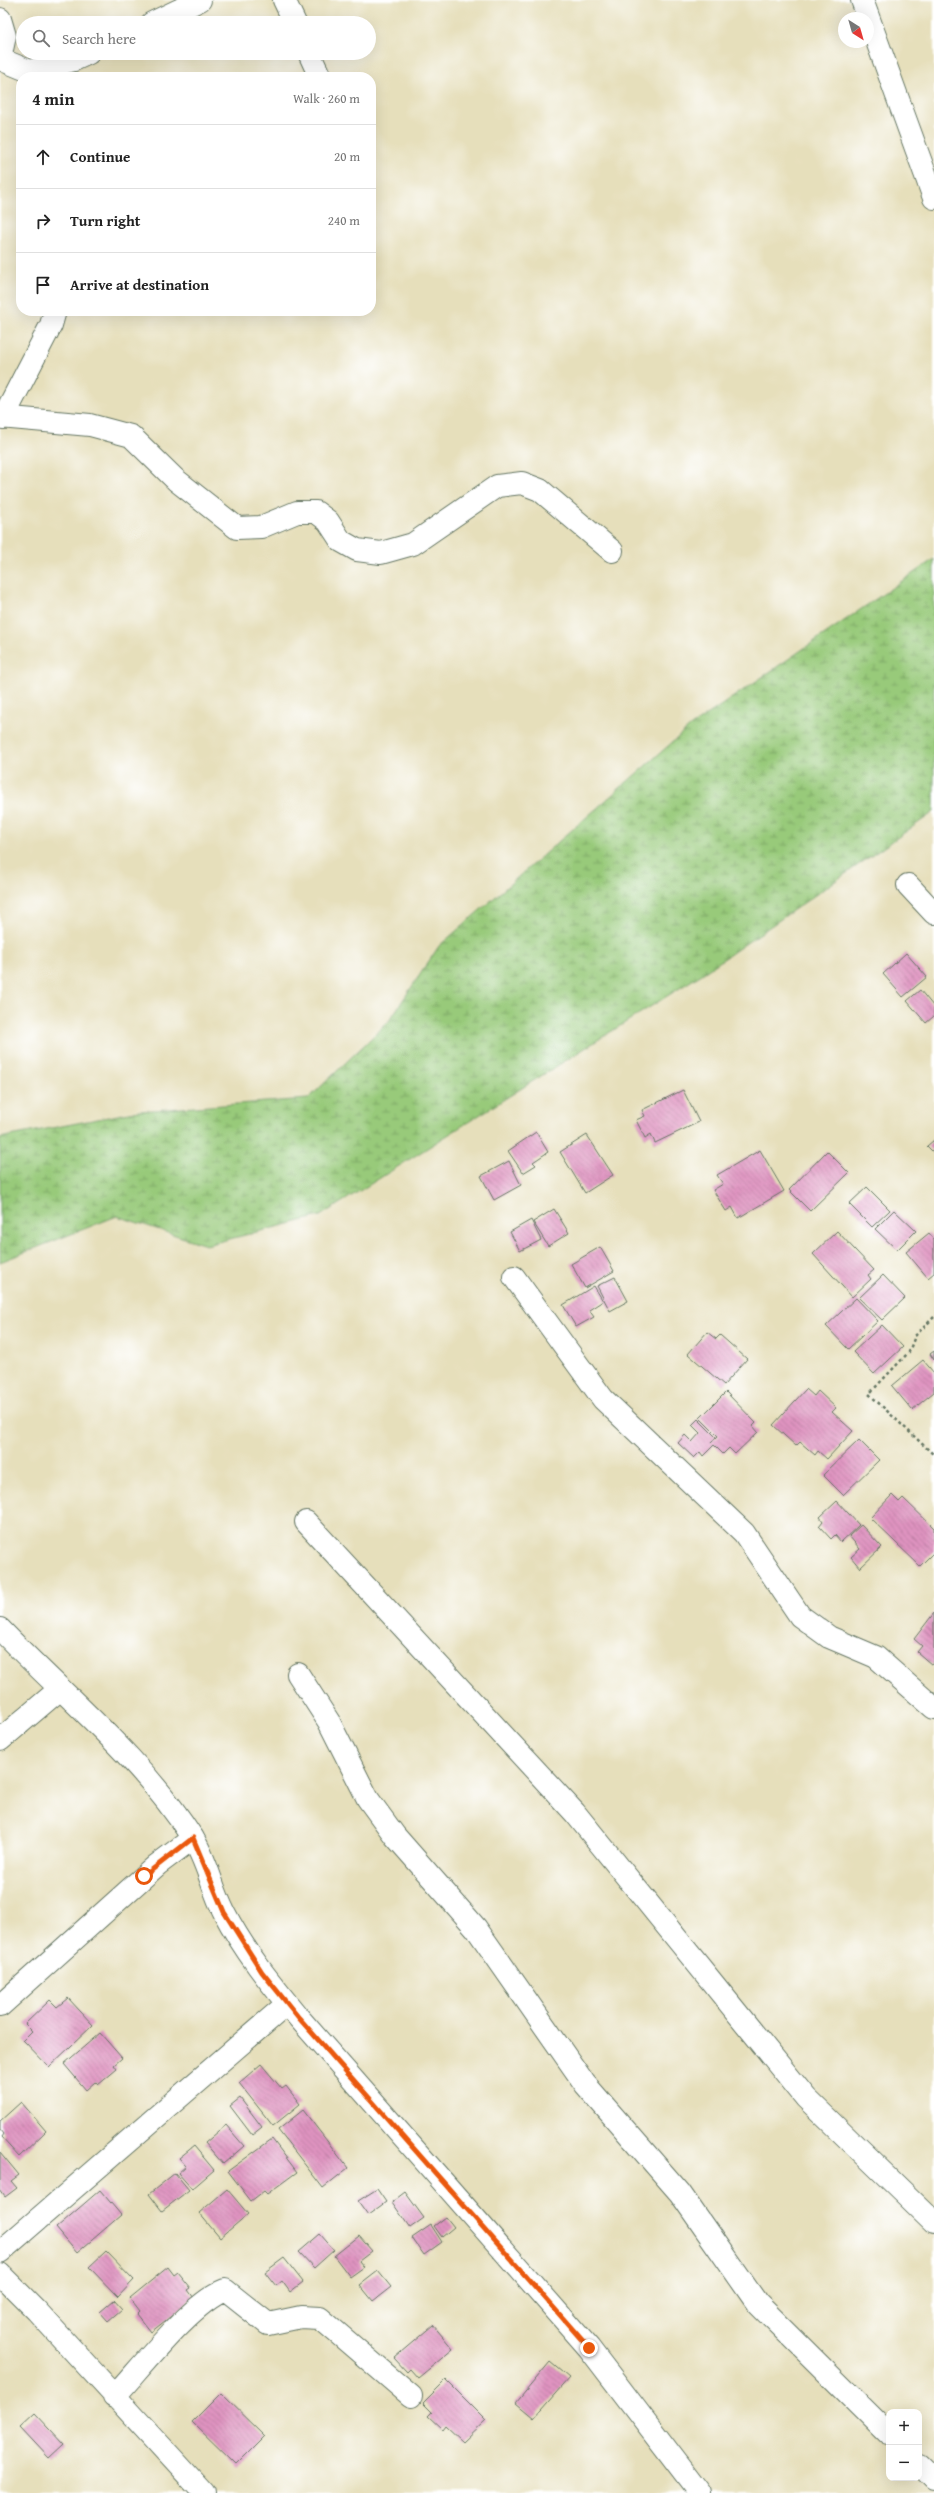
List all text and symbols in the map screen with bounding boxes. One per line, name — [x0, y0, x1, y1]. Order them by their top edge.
north arrow — [838, 12, 874, 48]
search box — [16, 16, 376, 60]
icon: search — [30, 27, 52, 49]
text: Search here — [62, 28, 136, 49]
text: 4 min — [32, 86, 74, 111]
text: Walk · 260 m — [293, 89, 360, 108]
icon: ahead — [32, 146, 54, 168]
text: Continue — [70, 146, 131, 167]
text: 20 m — [334, 147, 360, 166]
icon: right — [32, 210, 54, 232]
text: Turn right — [70, 210, 141, 231]
text: 240 m — [328, 211, 360, 230]
icon: arrive — [32, 274, 54, 296]
text: Arrive at destination — [70, 274, 209, 295]
route start — [135, 1867, 153, 1885]
route end — [580, 2339, 598, 2357]
map controls — [886, 2409, 922, 2481]
button: + — [886, 2409, 922, 2445]
button: − — [886, 2445, 922, 2481]

